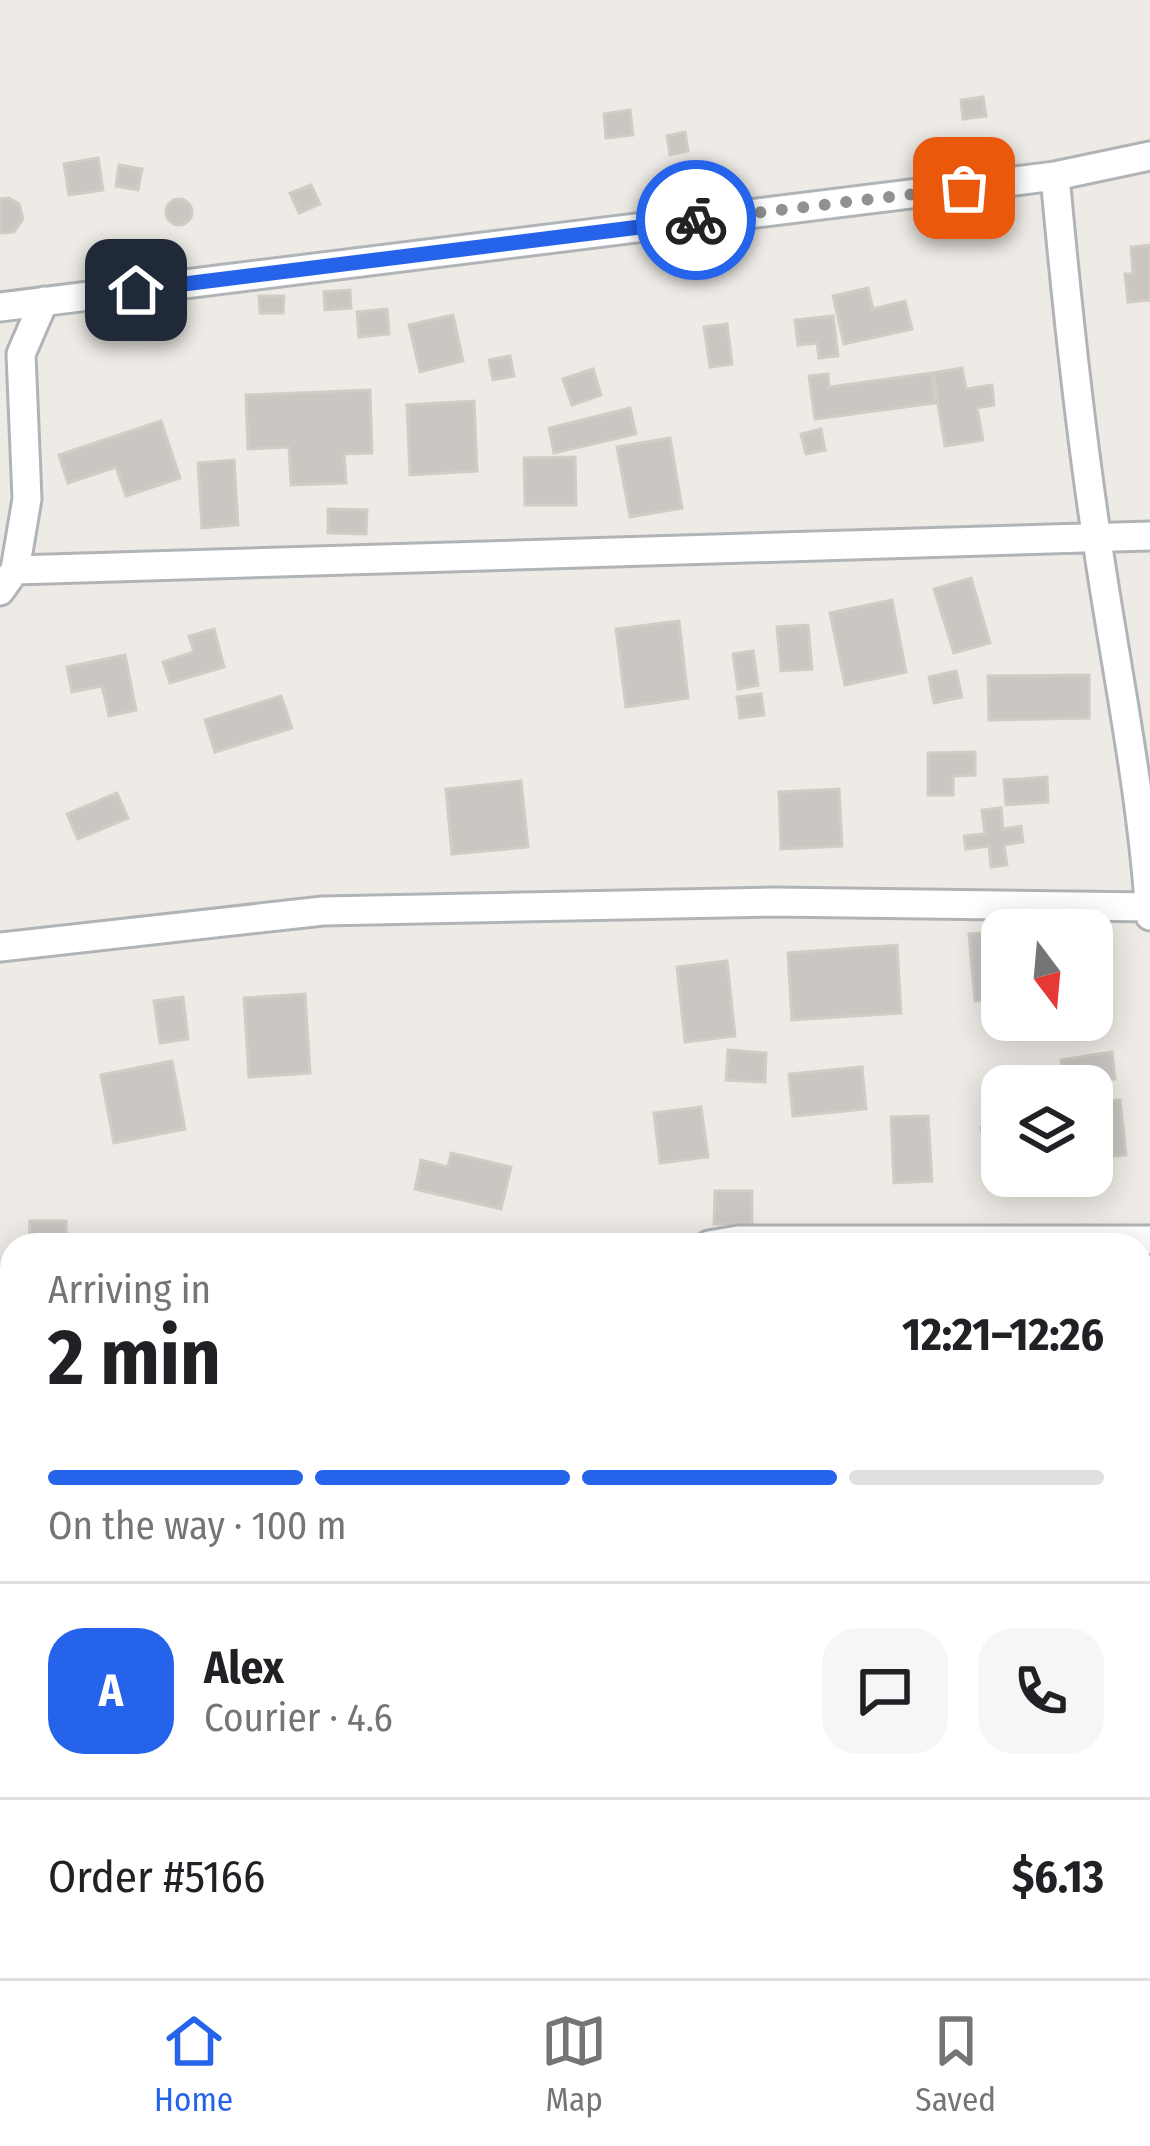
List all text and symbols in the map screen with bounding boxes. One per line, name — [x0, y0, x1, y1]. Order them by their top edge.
pin — [913, 137, 1015, 239]
icon: bag — [931, 155, 997, 221]
courier — [636, 160, 756, 280]
icon: bike — [663, 187, 729, 253]
pin — [85, 239, 187, 341]
icon: home — [103, 257, 169, 323]
north arrow — [981, 909, 1113, 1041]
map controls — [981, 909, 1113, 1197]
button: layers — [981, 1065, 1113, 1197]
text: Arriving in — [48, 1267, 211, 1313]
text: 12:21–12:26 — [902, 1308, 1104, 1362]
text: 2 min — [48, 1311, 221, 1405]
text: On the way · 100 m — [48, 1503, 347, 1549]
button: chat — [822, 1628, 948, 1754]
button: phone — [978, 1628, 1104, 1754]
text: Alex — [204, 1641, 284, 1695]
text: A — [99, 1664, 123, 1718]
text: Courier · 4.6 — [204, 1695, 393, 1741]
text: Order #5166 — [48, 1850, 265, 1904]
text: $6.13 — [1012, 1850, 1104, 1904]
tab: Home — [154, 2008, 233, 2120]
tab: Map — [541, 2008, 607, 2120]
tab: Saved — [915, 2008, 996, 2120]

